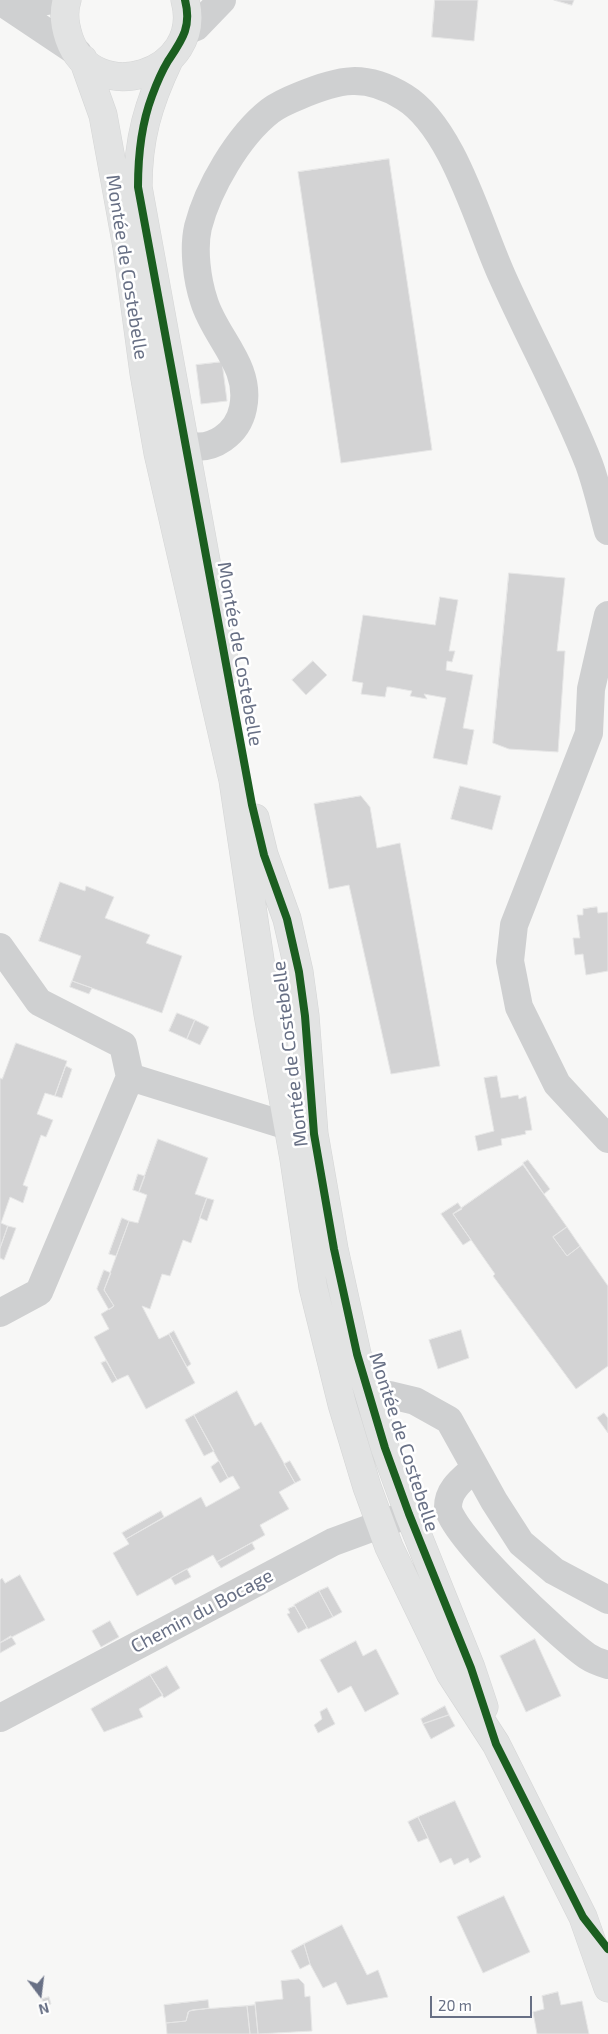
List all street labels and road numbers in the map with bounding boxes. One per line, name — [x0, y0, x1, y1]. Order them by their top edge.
street label: Montée de Costebelle — [101, 173, 153, 361]
street label: Montée de Costebelle — [213, 560, 267, 748]
street label: Montée de Costebelle — [267, 960, 313, 1148]
street label: Montée de Costebelle — [364, 1350, 444, 1534]
street label: Chemin du Bocage — [127, 1564, 277, 1658]

